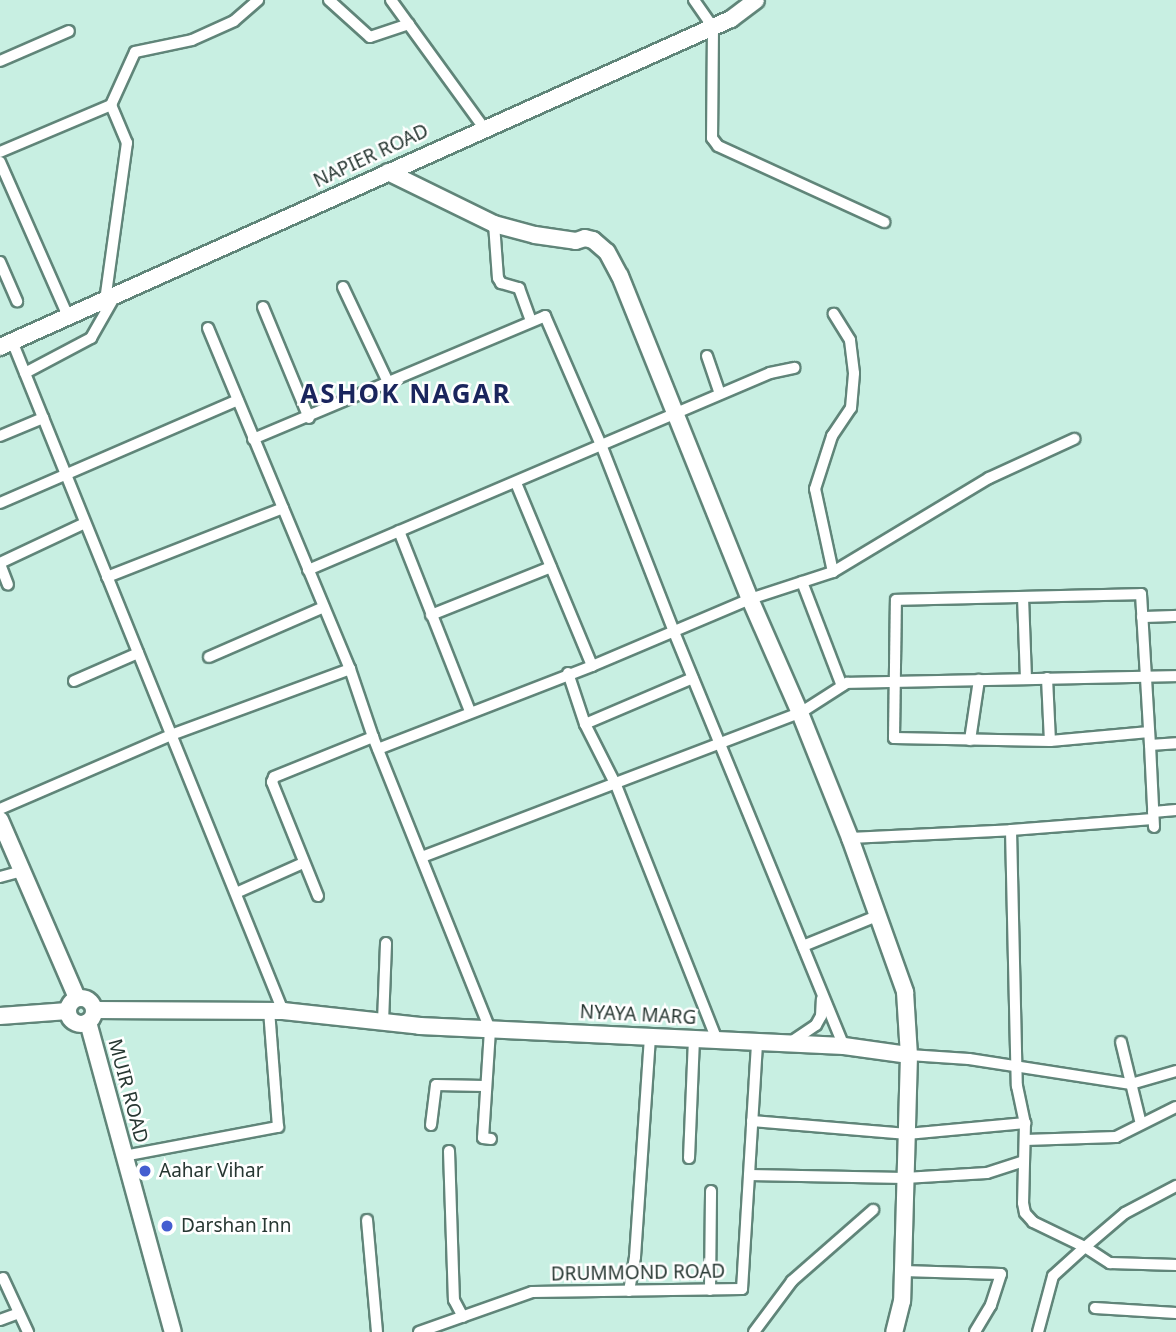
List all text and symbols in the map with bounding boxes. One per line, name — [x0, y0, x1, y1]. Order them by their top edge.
street label: NAPIER ROAD — [310, 119, 432, 193]
district label: ASHOK NAGAR — [302, 378, 510, 410]
street label: NYAYA MARG — [579, 1001, 697, 1029]
street label: MUIR ROAD — [103, 1037, 153, 1145]
place label: Aahar Vihar — [159, 1160, 264, 1182]
marker: Aahar Vihar — [137, 1163, 153, 1179]
place label: Darshan Inn — [181, 1215, 291, 1237]
marker: Darshan Inn — [159, 1218, 175, 1234]
street label: DRUMMOND ROAD — [551, 1260, 725, 1286]

